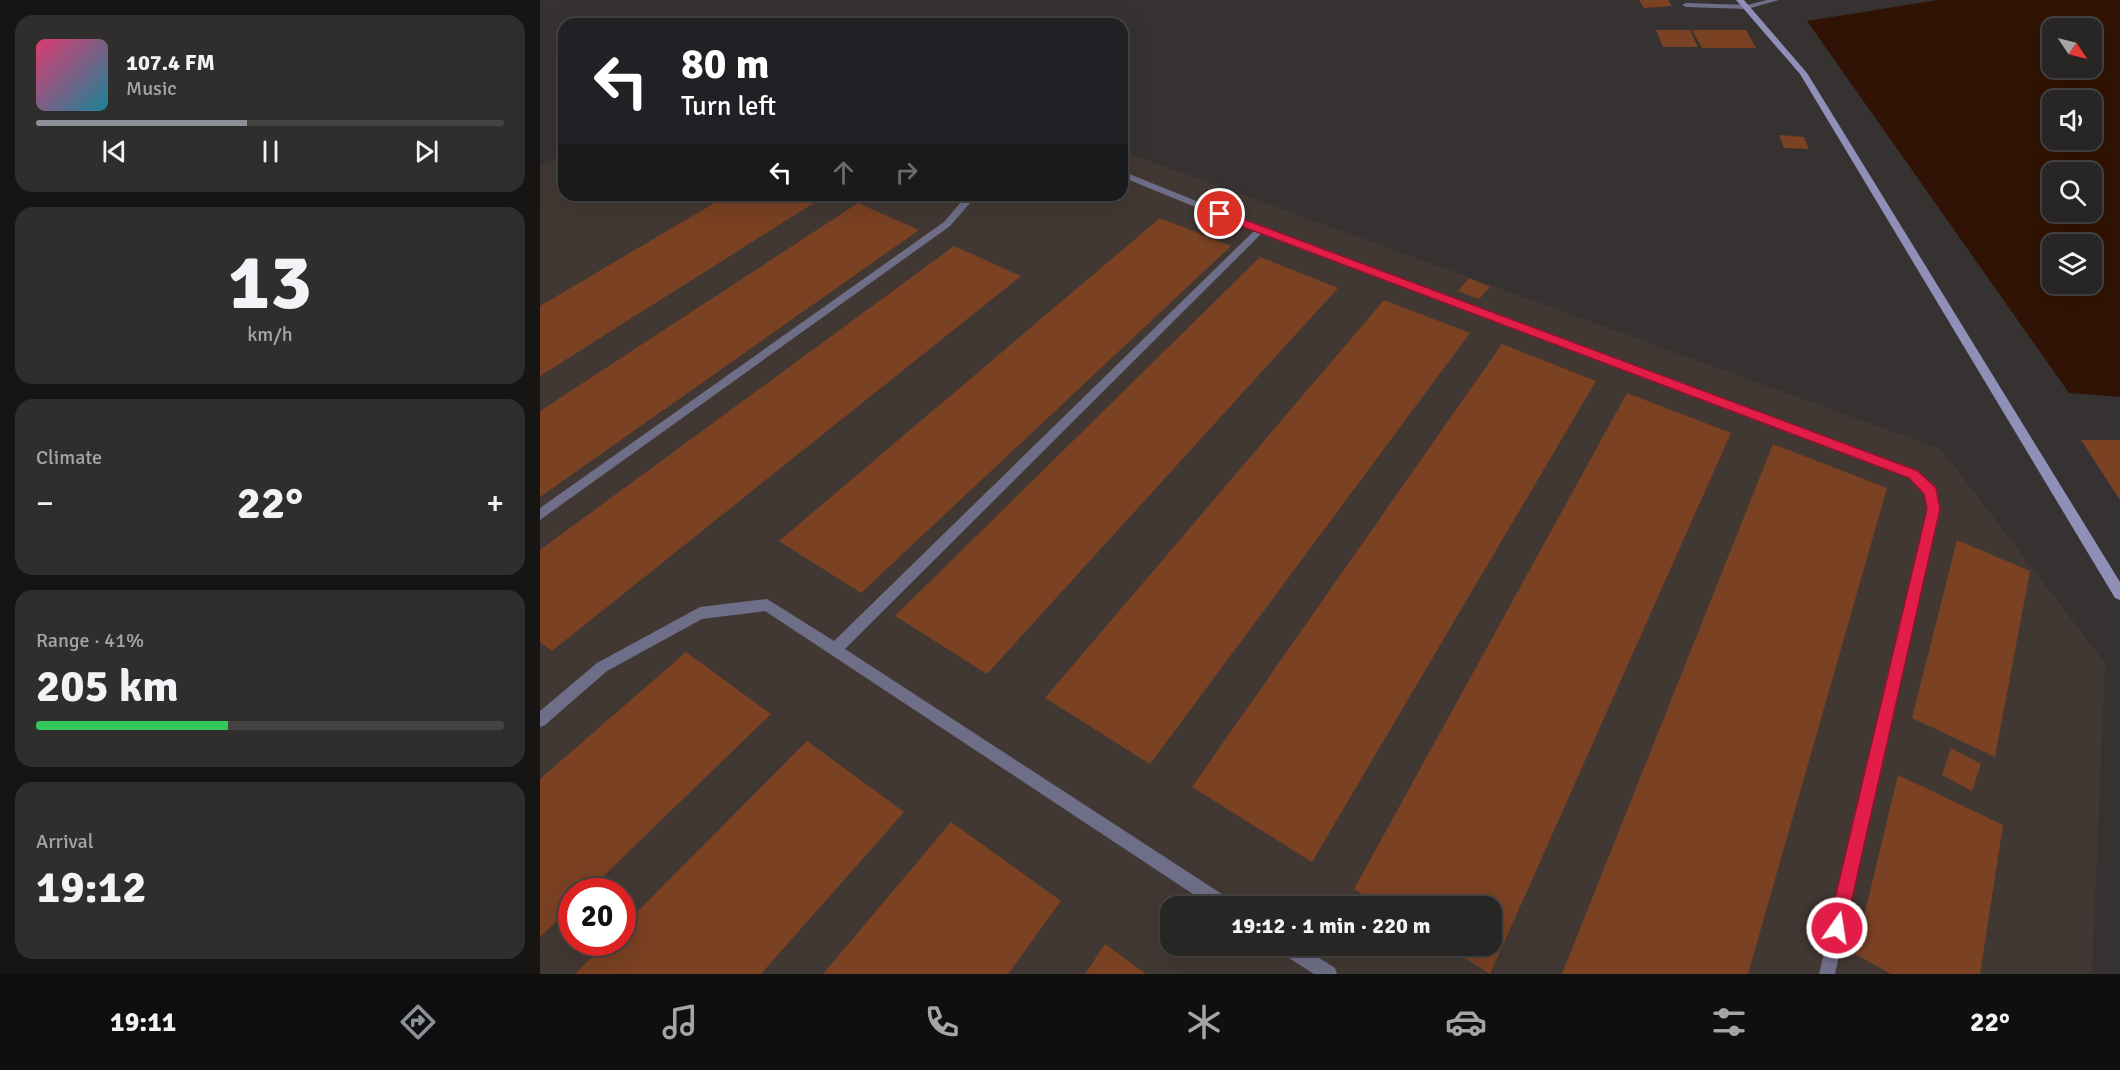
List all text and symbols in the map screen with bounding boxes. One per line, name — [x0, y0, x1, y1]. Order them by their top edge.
north arrow — [2042, 18, 2102, 78]
map controls — [2042, 18, 2102, 294]
text: 80 m — [681, 39, 770, 90]
icon: left — [582, 42, 660, 120]
text: 107.4 FM — [126, 49, 215, 76]
text: Music — [126, 76, 177, 101]
text: Turn left — [681, 90, 776, 123]
button: sound — [2042, 90, 2102, 150]
icon: previous — [98, 135, 131, 168]
icon: pause — [254, 135, 287, 168]
icon: next — [410, 135, 443, 168]
icon: left — [764, 156, 797, 189]
icon: ahead — [827, 156, 860, 189]
icon: right — [890, 156, 923, 189]
button: search — [2042, 162, 2102, 222]
pin — [1194, 188, 1245, 239]
icon: arrive — [1203, 197, 1236, 230]
button: layers — [2042, 234, 2102, 294]
text: 13 — [228, 235, 312, 331]
text: km/h — [247, 322, 293, 347]
text: Climate — [36, 445, 102, 470]
text: 22° — [237, 476, 303, 531]
text: − — [36, 483, 54, 524]
text: + — [486, 483, 504, 524]
text: Range · 41% — [36, 628, 144, 653]
text: 205 km — [36, 659, 179, 714]
text: Arrival — [36, 829, 94, 854]
text: 19:12 — [36, 860, 146, 915]
speed limit sign: 20 — [558, 878, 636, 956]
position arrow — [1805, 896, 1869, 960]
text: 19:12 · 1 min · 220 m — [1231, 912, 1431, 939]
icon: directions — [397, 1001, 439, 1043]
icon: music — [659, 1001, 701, 1043]
icon: phone — [921, 1001, 963, 1043]
icon: climate — [1183, 1001, 1225, 1043]
icon: car — [1445, 1001, 1487, 1043]
icon: filters — [1708, 1001, 1750, 1043]
text: 19:11 — [110, 1006, 176, 1039]
text: 22° — [1970, 1006, 2010, 1039]

